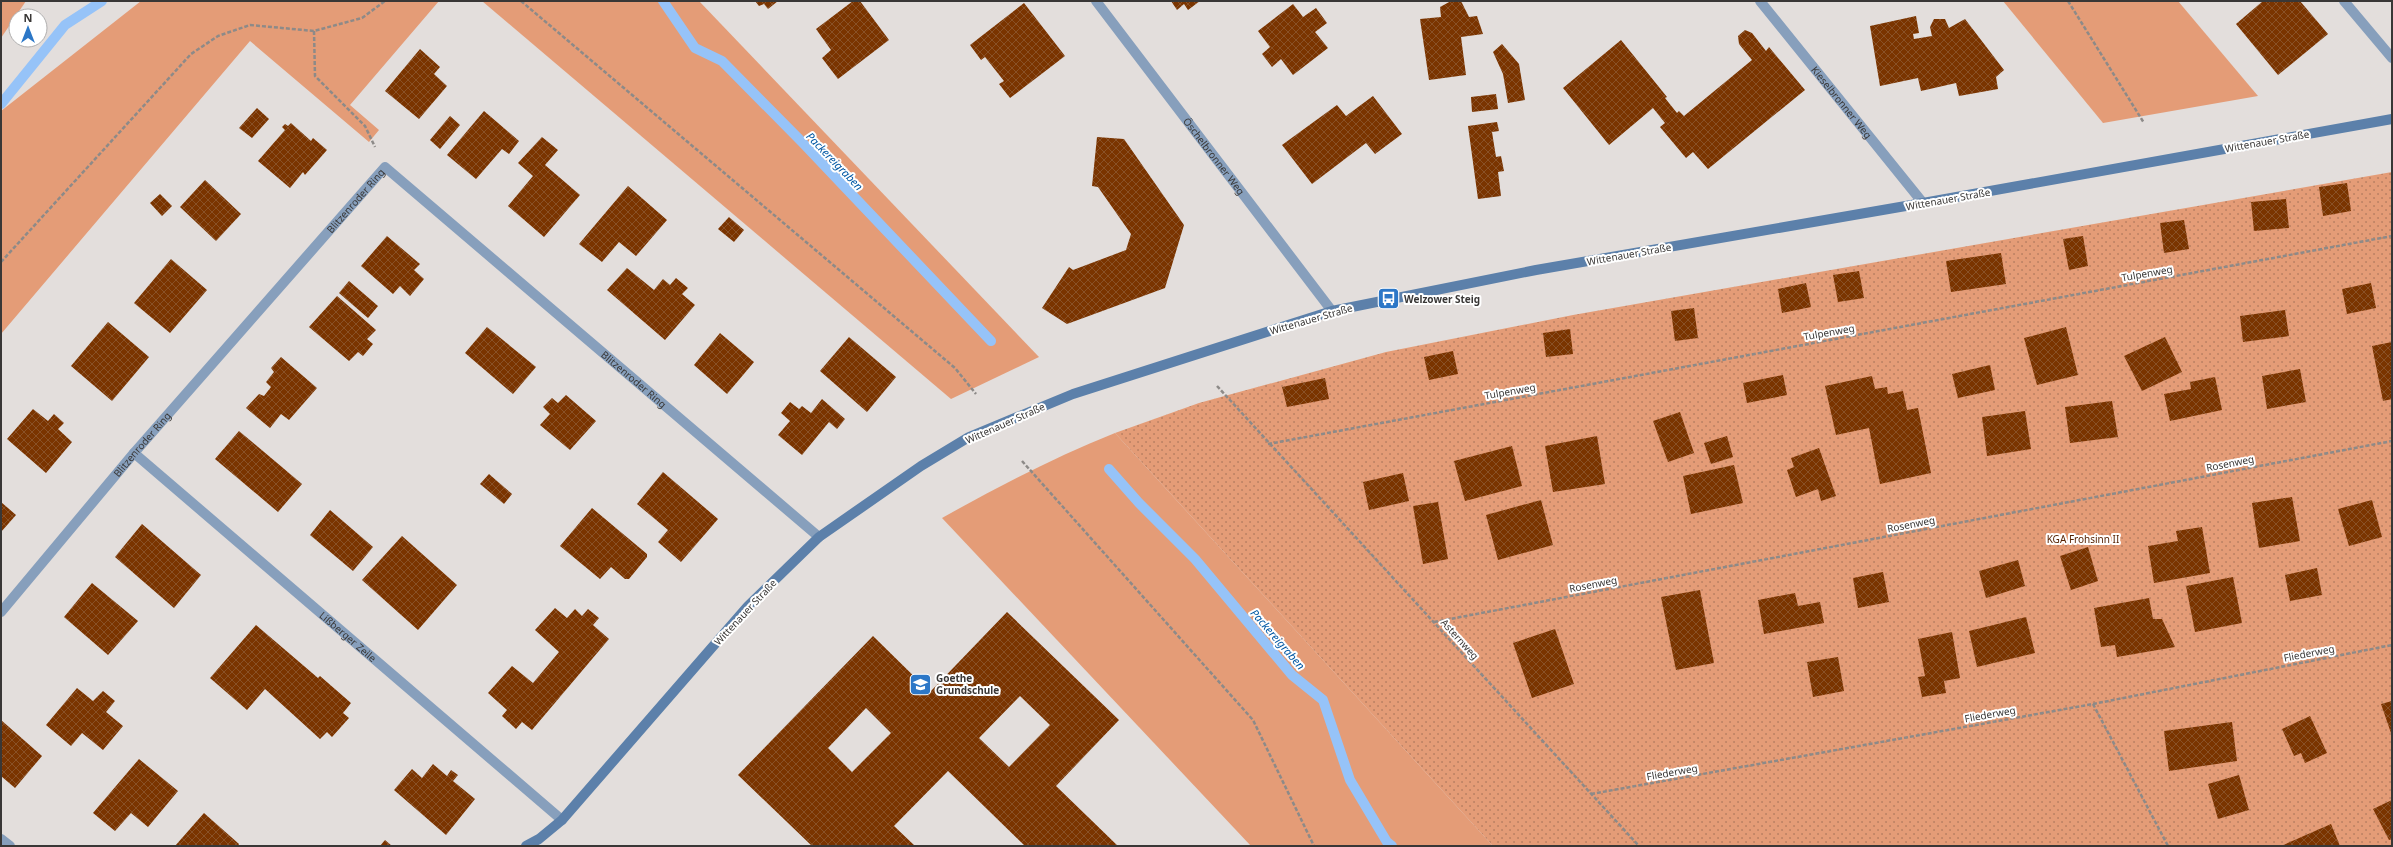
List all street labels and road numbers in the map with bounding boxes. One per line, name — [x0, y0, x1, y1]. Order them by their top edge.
street label: Kieselbronner Weg — [1808, 63, 1875, 141]
street label: Öschelbronner Weg — [1180, 115, 1248, 198]
street label: Wittenauer Straße — [2224, 127, 2311, 155]
street label: Blitzenroder Ring — [323, 165, 388, 236]
street label: Wittenauer Straße — [1905, 185, 1992, 213]
street label: Wittenauer Straße — [1586, 240, 1673, 268]
street label: Tulpenweg — [2120, 262, 2174, 284]
street label: Wittenauer Straße — [1268, 300, 1354, 338]
street label: Tulpenweg — [1802, 321, 1856, 343]
street label: Blitzenroder Ring — [598, 347, 670, 411]
street label: Tulpenweg — [1483, 380, 1537, 402]
street label: Wittenauer Straße — [963, 399, 1047, 447]
street label: Blitzenroder Ring — [110, 409, 174, 480]
street label: Rosenweg — [2205, 451, 2255, 475]
street label: Rosenweg — [1886, 512, 1936, 536]
street label: Rosenweg — [1568, 572, 1618, 596]
street label: Wittenauer Straße — [711, 576, 780, 648]
street label: Lißberger Zeile — [317, 608, 380, 665]
street label: Asternweg — [1438, 616, 1482, 662]
street label: Fliederweg — [2282, 641, 2336, 665]
street label: Fliederweg — [1963, 703, 2017, 725]
street label: Fliederweg — [1645, 761, 1699, 783]

